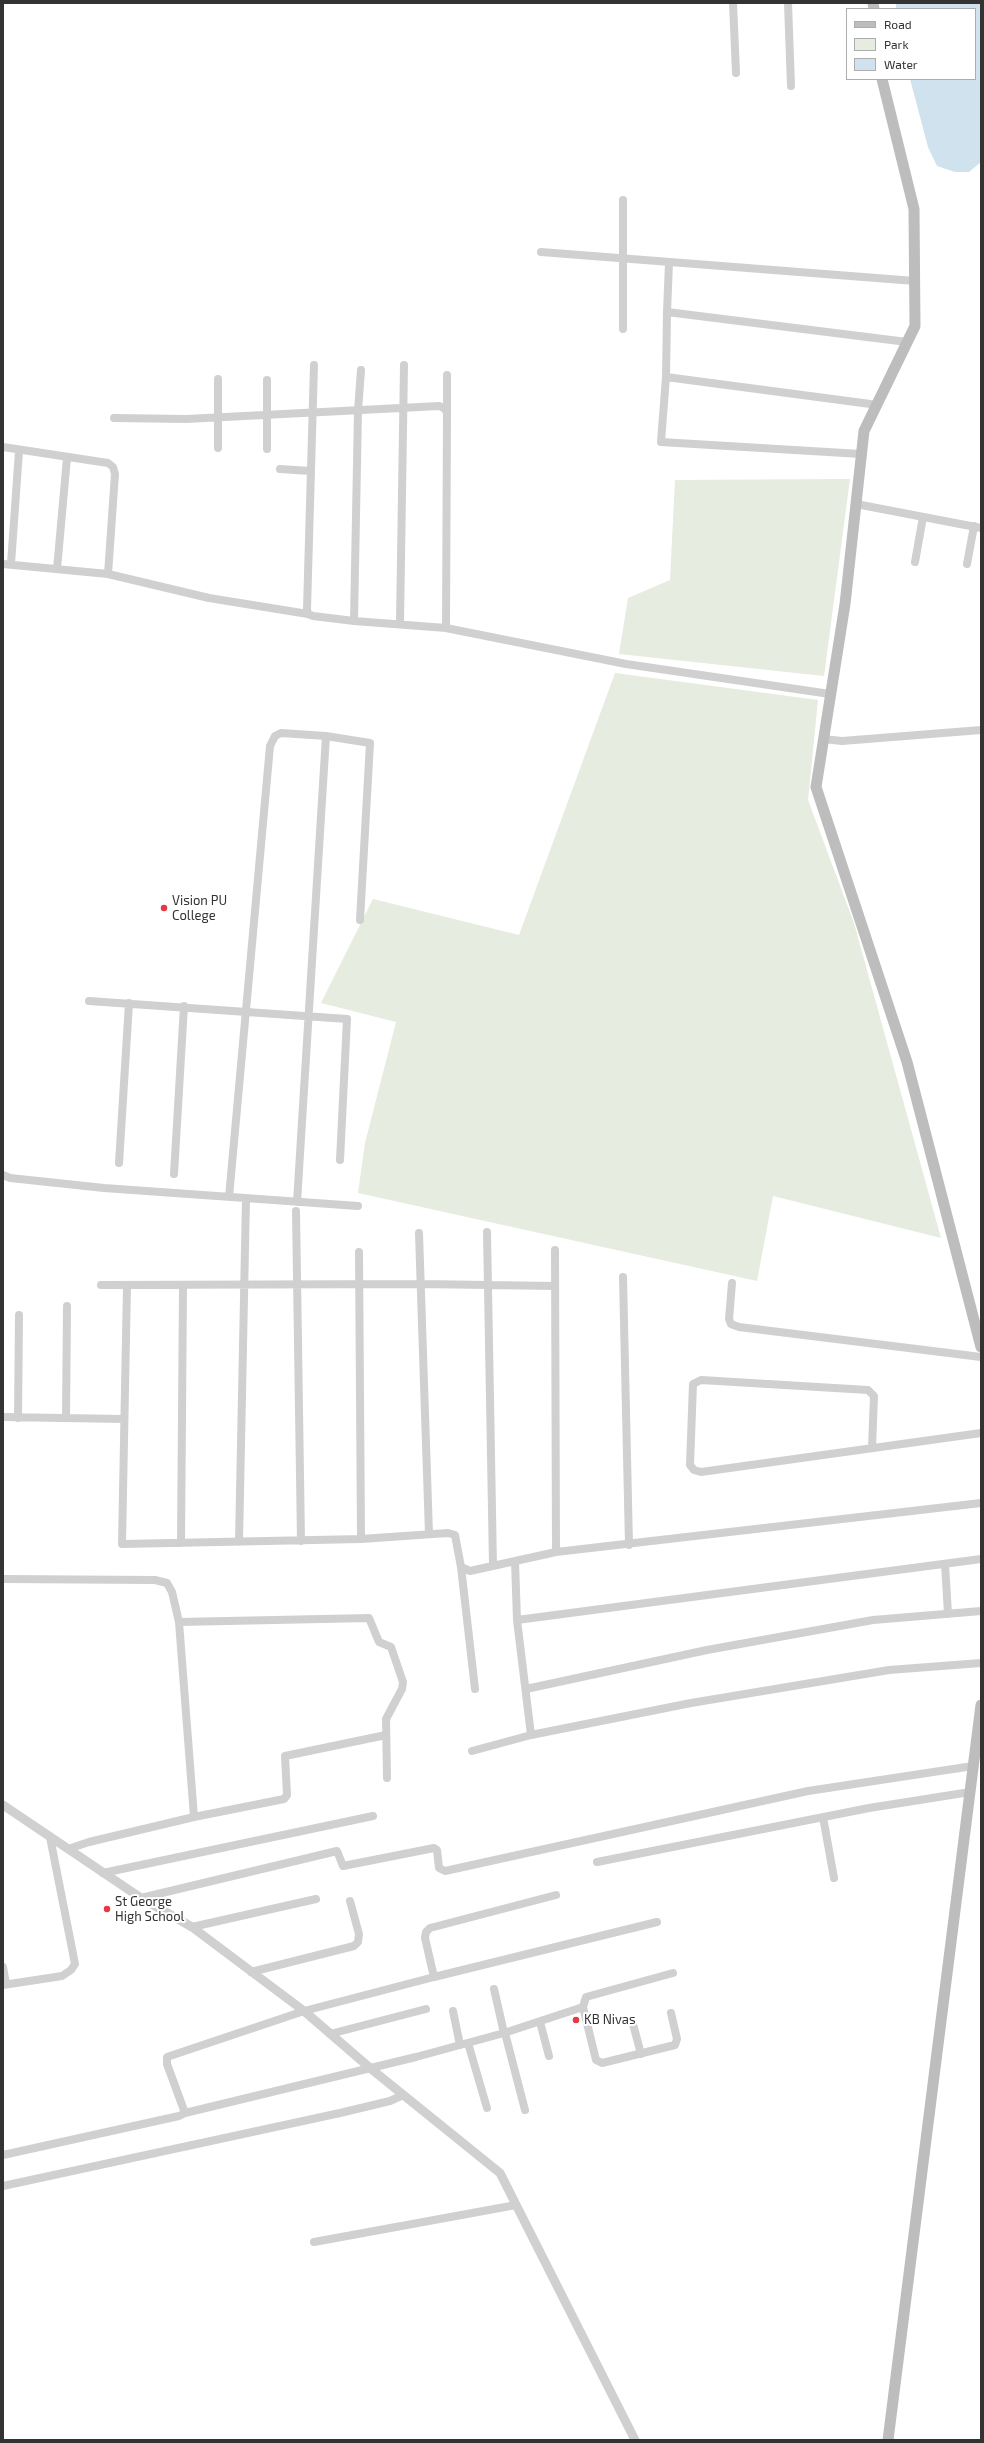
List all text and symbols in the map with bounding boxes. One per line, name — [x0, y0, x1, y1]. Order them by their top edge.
legend — [846, 8, 976, 80]
text: Road — [884, 17, 912, 31]
text: Park — [884, 37, 909, 51]
text: Water — [884, 57, 918, 71]
place label: Vision PU College — [172, 893, 227, 924]
marker: Vision PU College — [159, 903, 169, 913]
place label: St George High School — [115, 1894, 184, 1925]
marker: St George High School — [102, 1904, 112, 1914]
place label: KB Nivas — [584, 2012, 636, 2028]
marker: KB Nivas — [571, 2015, 581, 2025]

